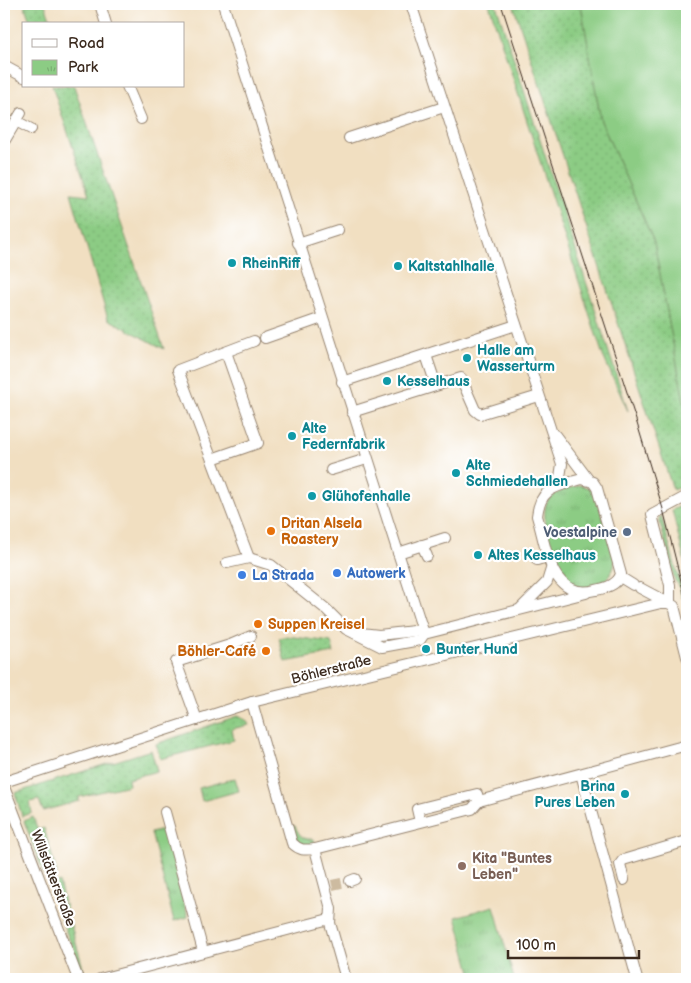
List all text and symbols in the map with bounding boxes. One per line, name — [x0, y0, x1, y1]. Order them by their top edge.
legend — [22, 22, 185, 88]
text: Road — [68, 34, 104, 53]
text: Park — [68, 58, 99, 77]
place label: RheinRiff — [242, 255, 302, 272]
marker: RheinRiff — [226, 257, 238, 269]
place label: Kaltstahlhalle — [408, 258, 494, 275]
marker: Kaltstahlhalle — [392, 260, 404, 272]
place label: Halle am Wasserturm — [477, 342, 555, 375]
marker: Halle am Wasserturm — [461, 352, 473, 364]
place label: Kesselhaus — [397, 373, 470, 390]
marker: Kesselhaus — [381, 375, 393, 387]
place label: Alte Federnfabrik — [301, 420, 386, 453]
marker: Alte Federnfabrik — [286, 430, 298, 442]
place label: Alte Schmiedehallen — [465, 457, 568, 490]
marker: Alte Schmiedehallen — [450, 467, 462, 479]
place label: Glühofenhalle — [322, 488, 411, 505]
marker: Glühofenhalle — [306, 490, 318, 502]
place label: Dritan Alsela Roastery — [281, 515, 362, 548]
place label: Voestalpine — [543, 524, 617, 541]
marker: Dritan Alsela Roastery — [265, 525, 277, 537]
marker: Voestalpine — [621, 526, 633, 538]
place label: Altes Kesselhaus — [487, 547, 596, 564]
marker: Altes Kesselhaus — [472, 549, 484, 561]
place label: Autowerk — [346, 565, 406, 582]
place label: La Strada — [252, 567, 314, 584]
marker: Autowerk — [331, 567, 343, 579]
marker: La Strada — [236, 569, 248, 581]
place label: Suppen Kreisel — [268, 616, 365, 633]
marker: Suppen Kreisel — [252, 618, 264, 630]
place label: Bunter Hund — [436, 641, 518, 658]
place label: Böhler-Café — [177, 643, 257, 660]
marker: Bunter Hund — [420, 643, 432, 655]
marker: Böhler-Café — [260, 645, 272, 657]
street label: Böhlerstraße — [289, 651, 373, 688]
place label: Brina Pures Leben — [534, 778, 615, 811]
marker: Brina Pures Leben — [619, 788, 631, 800]
street label: Willstätterstraße — [27, 828, 80, 929]
place label: Kita "Buntes Leben" — [472, 850, 552, 883]
marker: Kita "Buntes Leben" — [456, 860, 468, 872]
scale bar — [508, 928, 640, 960]
text: 100 m — [516, 936, 556, 955]

